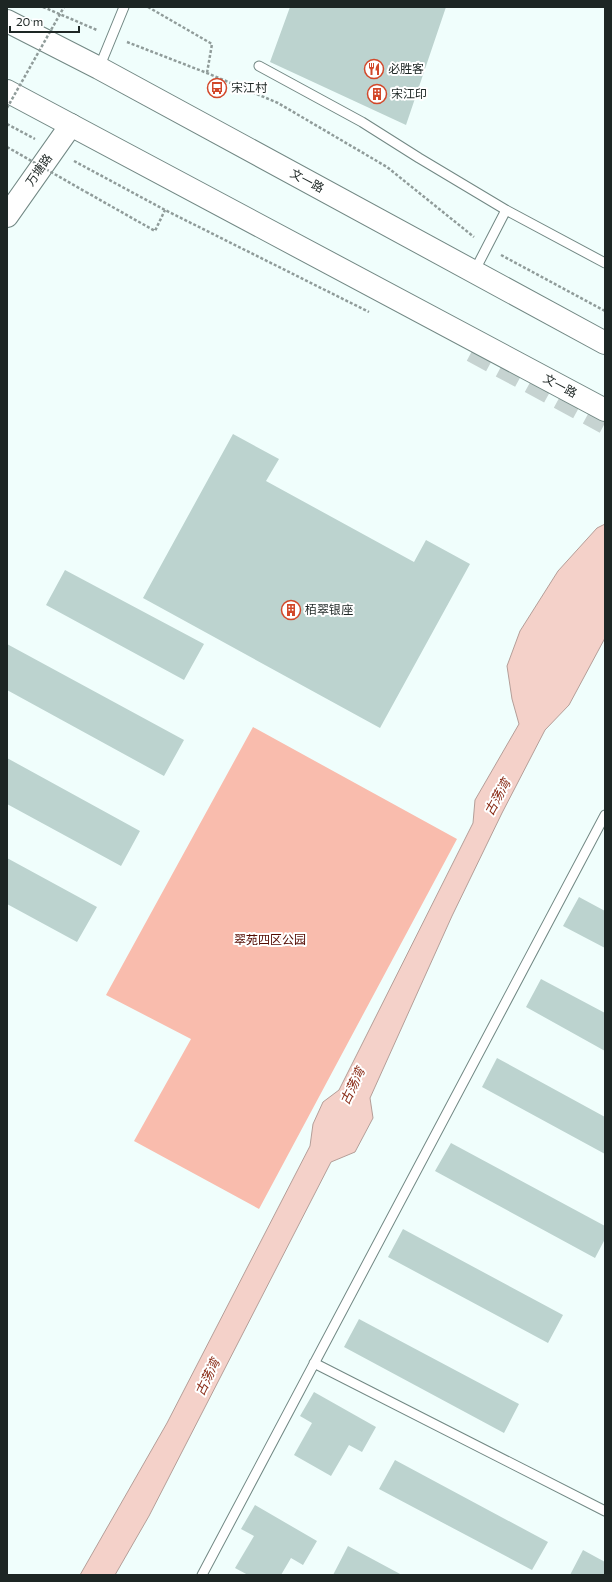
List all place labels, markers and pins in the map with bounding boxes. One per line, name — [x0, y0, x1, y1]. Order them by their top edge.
restaurant icon: 必胜客 — [363, 58, 385, 80]
place label: 必胜客 — [388, 61, 424, 75]
bus stop icon: 宋江村 — [206, 77, 228, 99]
place label: 宋江村 — [231, 80, 268, 94]
building icon: 宋江印 — [366, 83, 388, 105]
place label: 宋江印 — [391, 86, 427, 100]
building icon: 栢翠银座 — [280, 599, 302, 621]
place label: 栢翠银座 — [305, 602, 353, 616]

